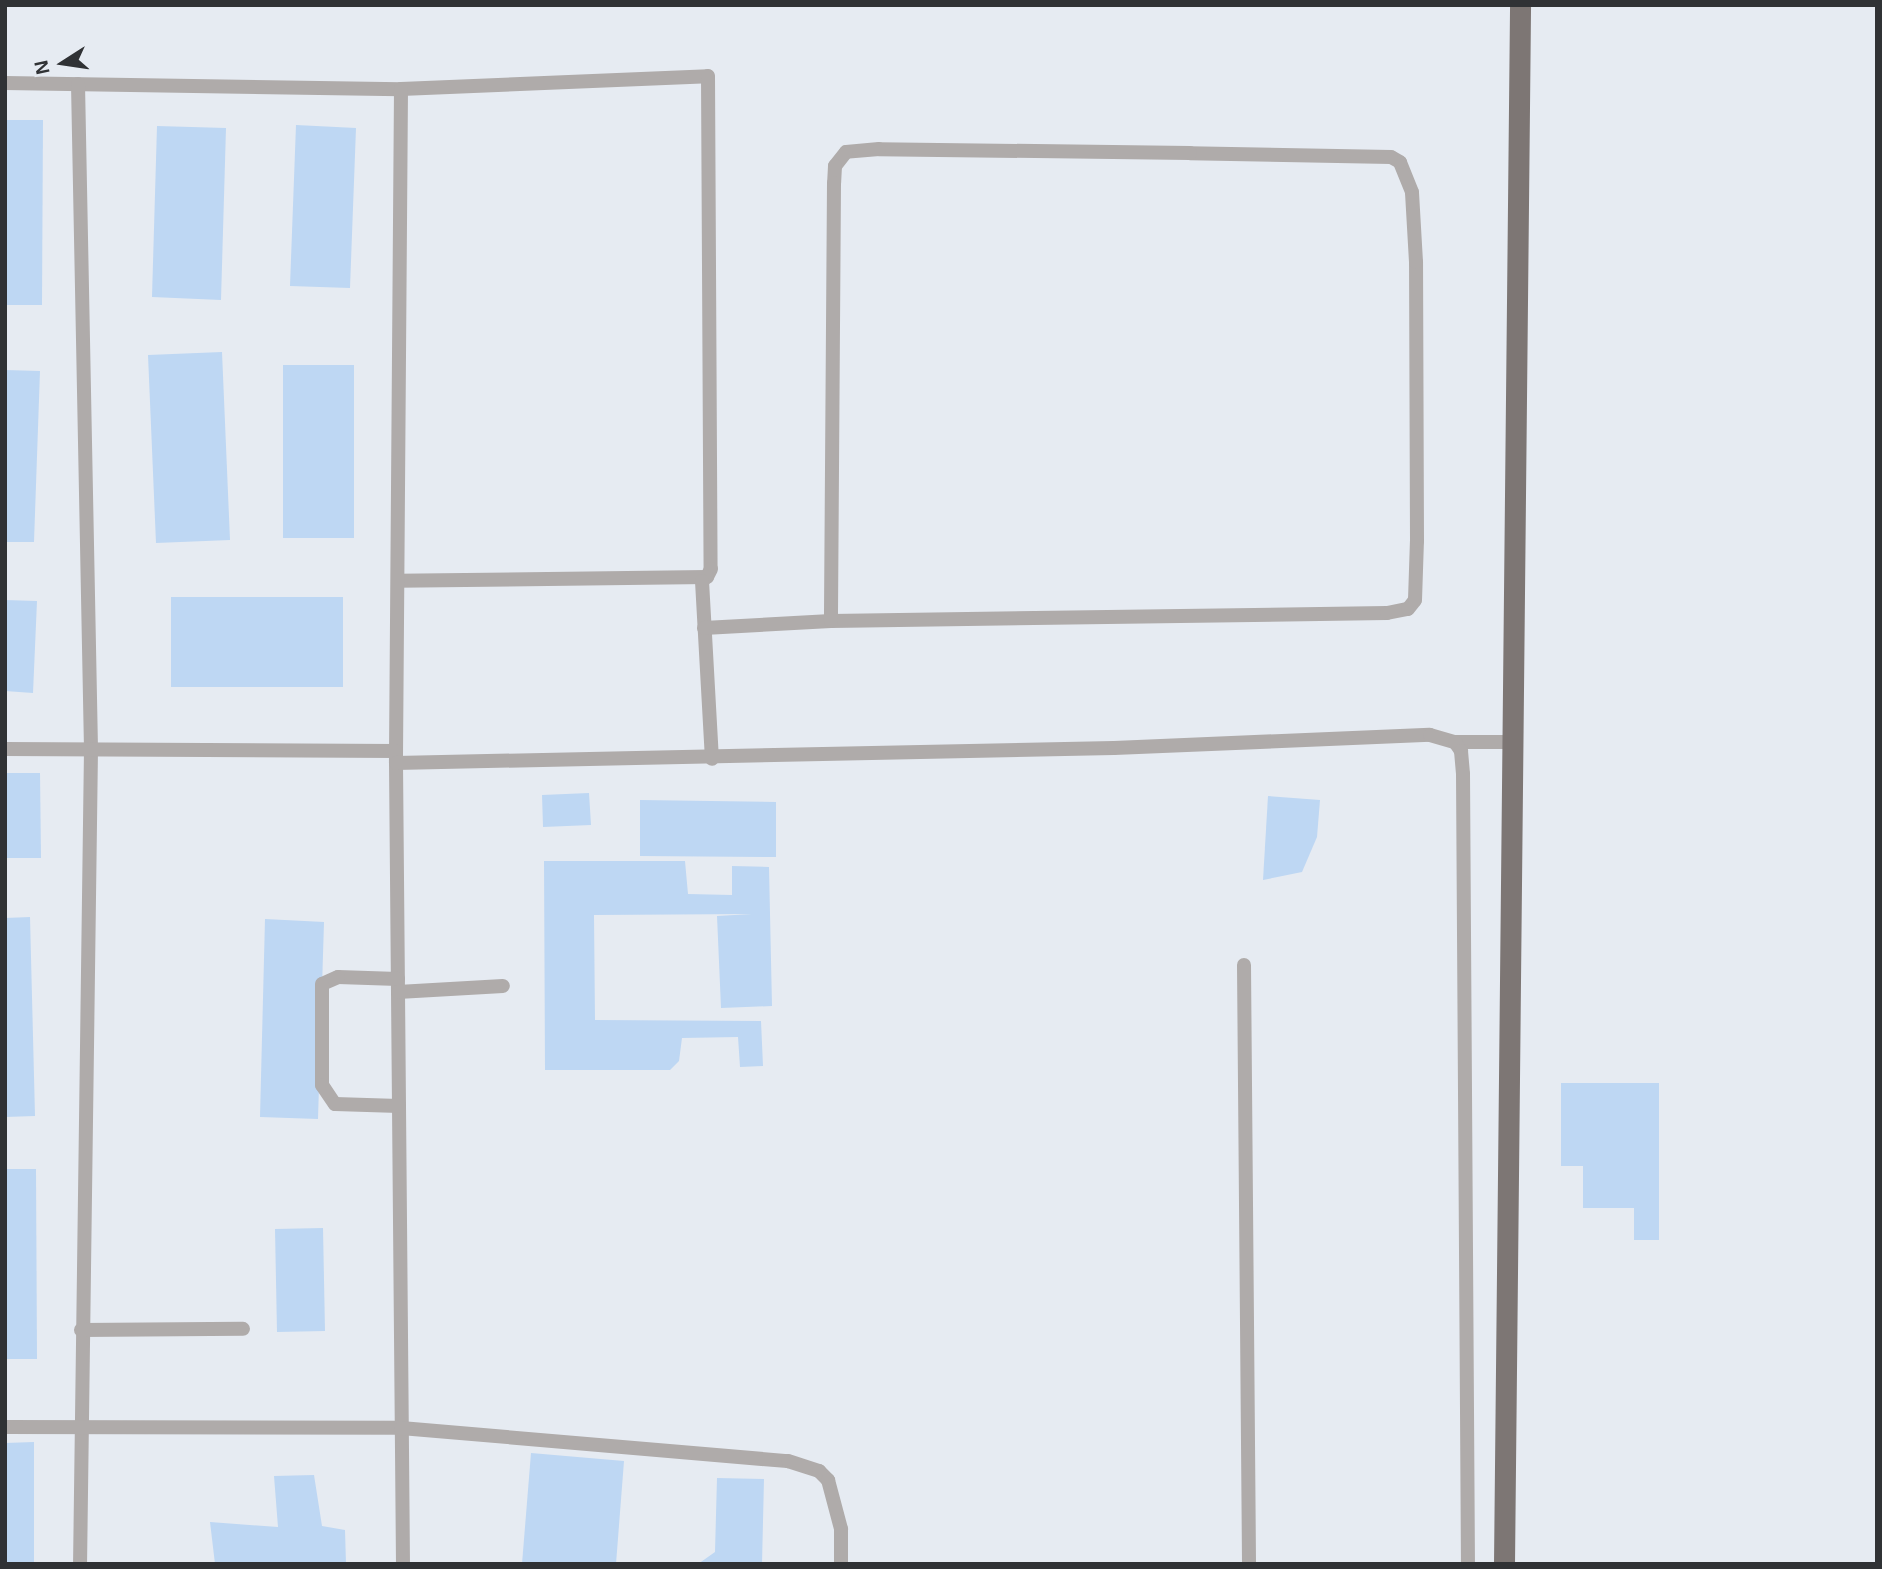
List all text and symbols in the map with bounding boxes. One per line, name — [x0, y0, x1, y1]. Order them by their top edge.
north arrow — [28, 28, 98, 98]
text: N — [30, 59, 54, 76]

